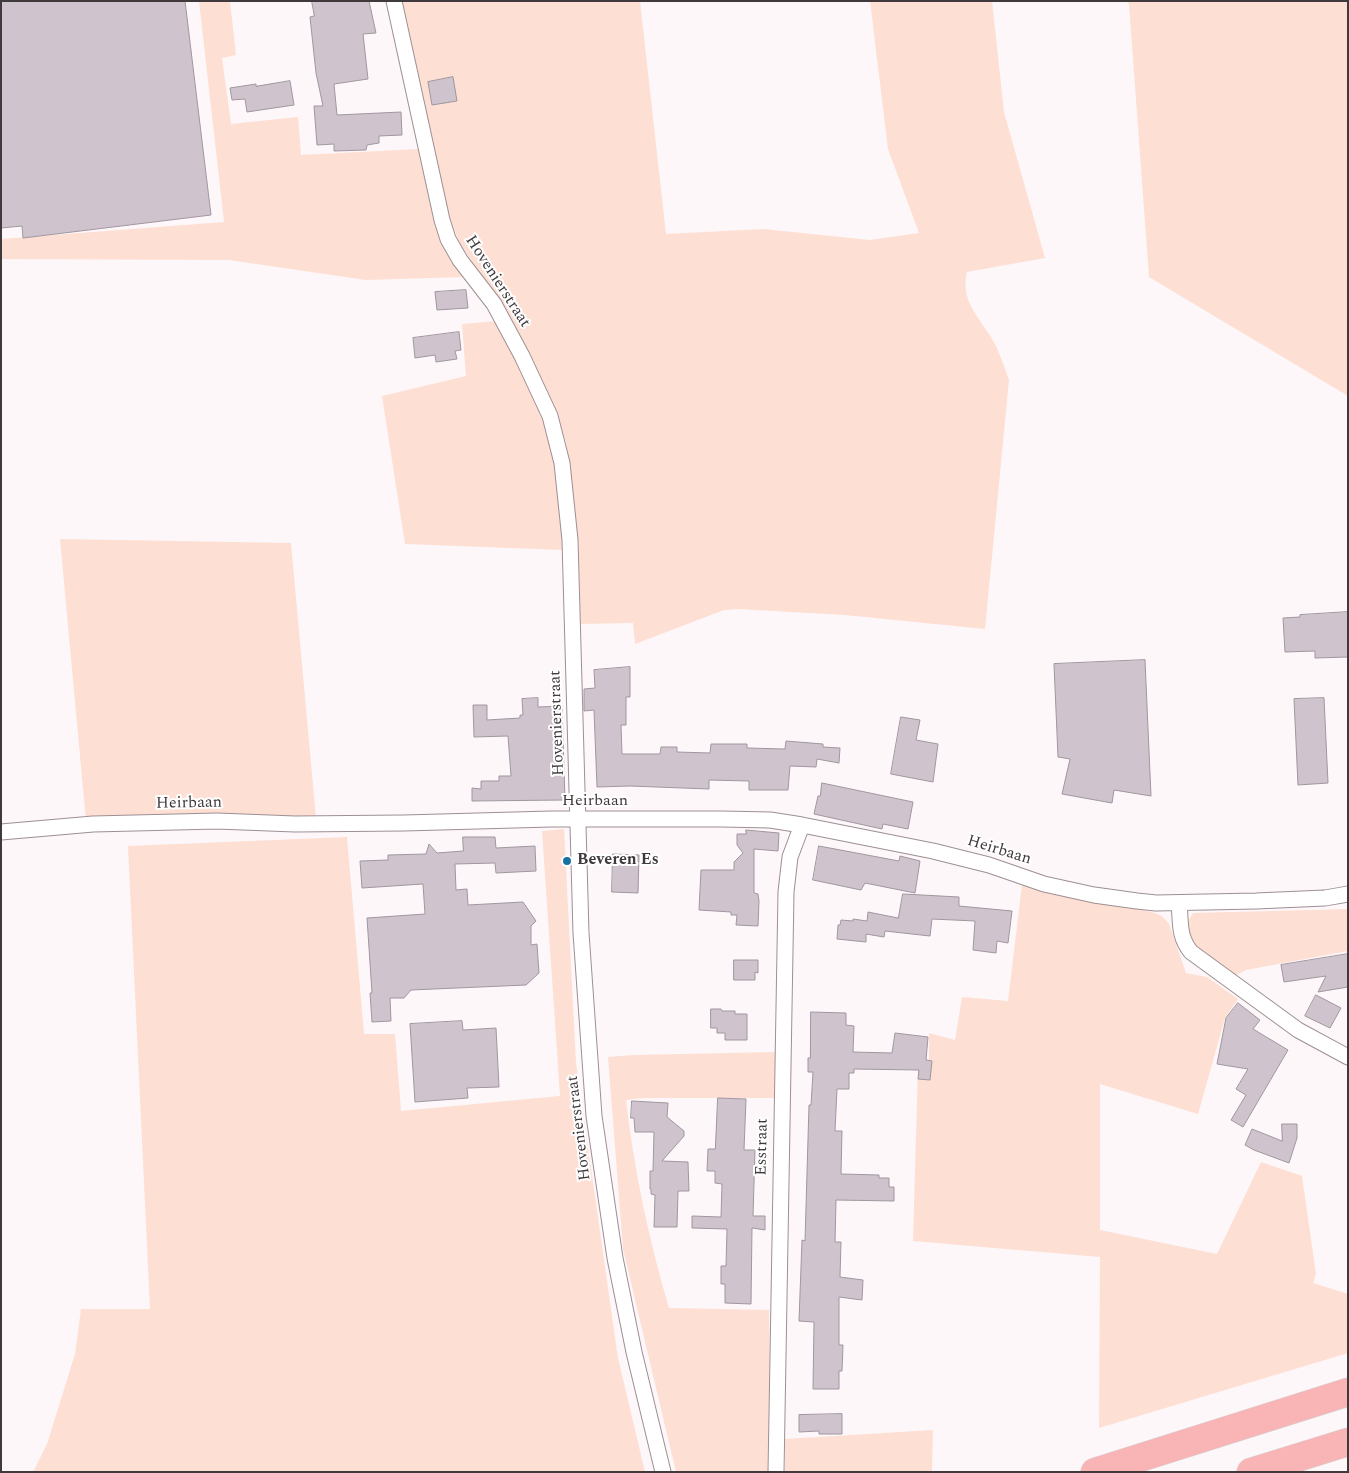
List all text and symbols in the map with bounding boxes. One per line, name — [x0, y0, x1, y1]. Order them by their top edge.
street label: Hovenierstraat — [460, 232, 534, 332]
street label: Hovenierstraat — [547, 670, 569, 776]
street label: Heirbaan — [562, 792, 628, 812]
street label: Heirbaan — [156, 794, 222, 814]
street label: Heirbaan — [965, 832, 1033, 870]
place label: Beveren Es — [577, 851, 659, 871]
marker: Beveren Es — [561, 855, 573, 867]
street label: Hovenierstraat — [564, 1074, 596, 1182]
street label: Esstraat — [753, 1118, 773, 1176]

